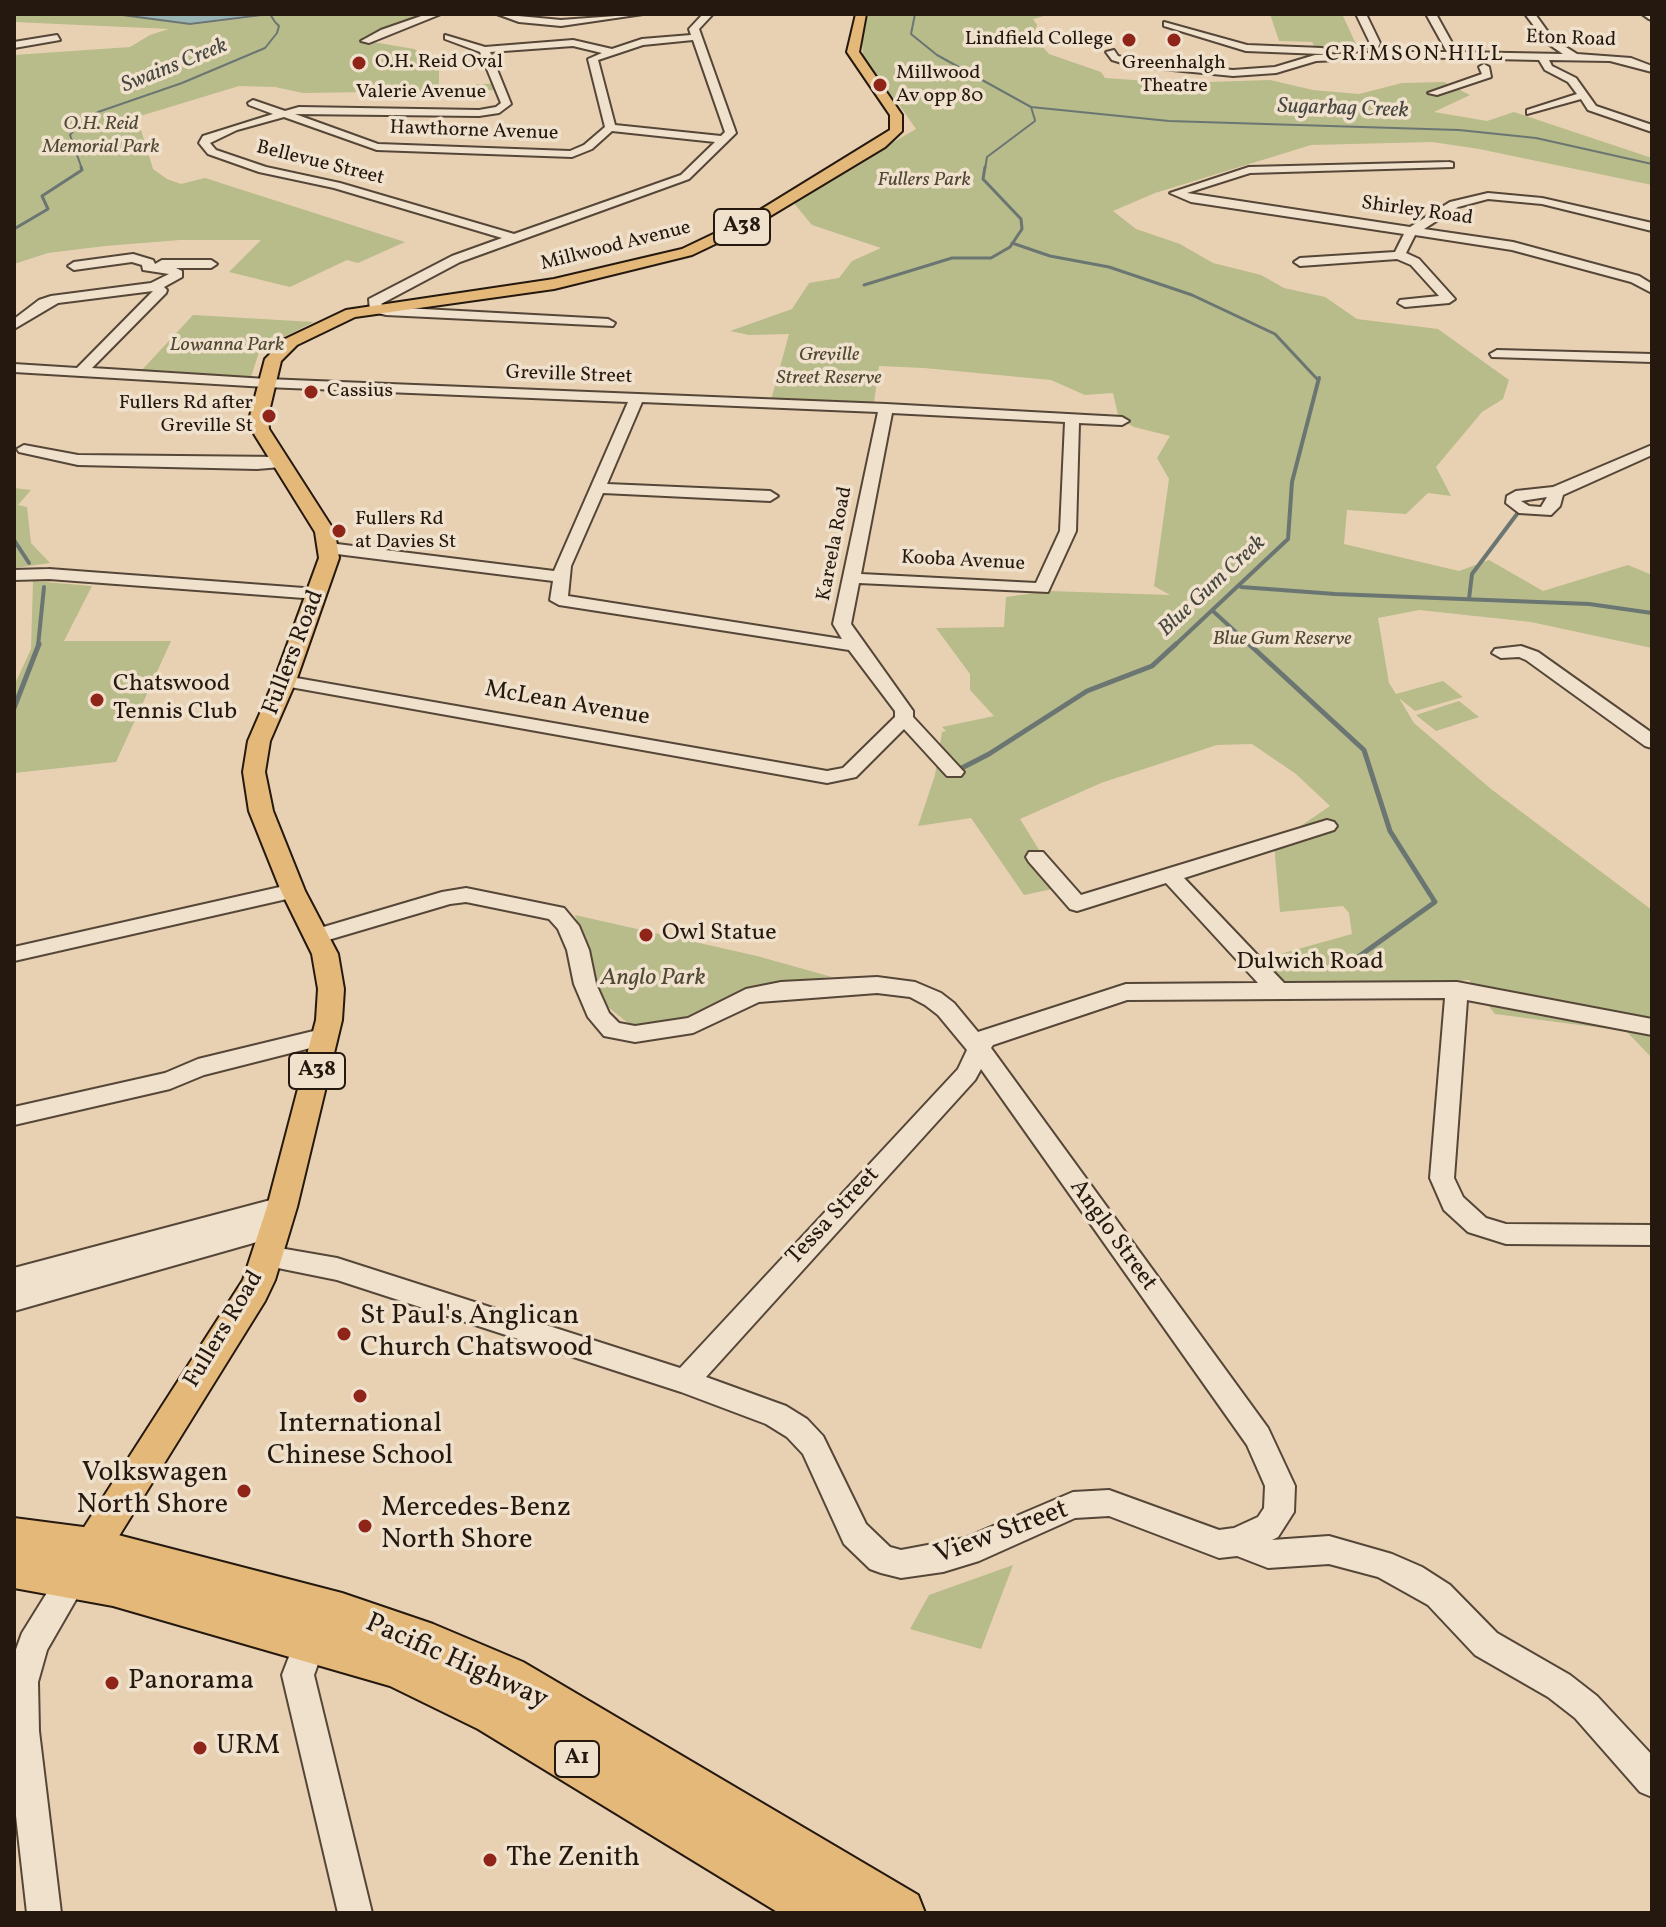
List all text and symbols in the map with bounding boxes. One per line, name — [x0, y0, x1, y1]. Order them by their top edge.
street label: Eton Road — [1525, 26, 1617, 54]
place label: Lindfield College — [965, 28, 1113, 52]
marker: Lindfield College — [1120, 31, 1138, 49]
marker: Greenhalgh Theatre — [1165, 31, 1183, 49]
water label: Swains Creek — [118, 34, 232, 100]
district label: CRIMSON HILL — [1325, 43, 1505, 69]
place label: O.H. Reid Oval — [375, 51, 503, 75]
place label: Greenhalgh Theatre — [1122, 52, 1226, 99]
marker: O.H. Reid Oval — [350, 54, 368, 72]
place label: Millwood Av opp 80 — [896, 62, 983, 109]
marker: Millwood Av opp 80 — [871, 76, 889, 94]
street label: Valerie Avenue — [356, 81, 486, 105]
water label: Sugarbag Creek — [1277, 95, 1409, 125]
park label: O.H. Reid Memorial Park — [42, 113, 160, 160]
street label: Hawthorne Avenue — [389, 117, 559, 147]
street label: Bellevue Street — [254, 137, 386, 191]
park label: Fullers Park — [877, 169, 971, 193]
street label: Shirley Road — [1360, 192, 1474, 232]
road number: A38 — [714, 209, 770, 245]
street label: Millwood Avenue — [538, 217, 694, 277]
park label: Lowanna Park — [170, 334, 284, 358]
park label: Greville Street Reserve — [776, 344, 882, 391]
street label: Greville Street — [505, 362, 633, 390]
place label: Cassius — [327, 380, 393, 404]
marker: Cassius — [302, 383, 320, 401]
place label: Fullers Rd after Greville St — [119, 392, 253, 439]
marker: Fullers Rd after Greville St — [260, 407, 278, 425]
street label: Kareela Road — [813, 485, 859, 603]
place label: Fullers Rd at Davies St — [355, 508, 456, 555]
marker: Fullers Rd at Davies St — [330, 522, 348, 540]
water label: Blue Gum Creek — [1154, 531, 1272, 643]
street label: Kooba Avenue — [900, 547, 1026, 577]
street label: Fullers Road — [258, 587, 332, 719]
park label: Blue Gum Reserve — [1212, 628, 1352, 652]
place label: Chatswood Tennis Club — [113, 672, 237, 728]
street label: McLean Avenue — [482, 676, 652, 734]
marker: Chatswood Tennis Club — [88, 691, 106, 709]
place label: Owl Statue — [662, 921, 777, 949]
marker: Owl Statue — [637, 926, 655, 944]
street label: Dulwich Road — [1236, 950, 1384, 978]
park label: Anglo Park — [600, 966, 706, 994]
road number: A38 — [289, 1053, 345, 1089]
street label: Tessa Street — [781, 1162, 887, 1272]
street label: Anglo Street — [1062, 1174, 1162, 1298]
street label: Fullers Road — [179, 1266, 271, 1394]
place label: St Paul's Anglican Church Chatswood — [360, 1301, 593, 1367]
marker: St Paul's Anglican Church Chatswood — [335, 1325, 353, 1343]
marker: International Chinese School — [351, 1387, 369, 1405]
place label: International Chinese School — [267, 1409, 453, 1475]
place label: Volkswagen North Shore — [76, 1458, 228, 1524]
marker: Volkswagen North Shore — [235, 1482, 253, 1500]
place label: Mercedes-Benz North Shore — [381, 1493, 571, 1559]
street label: View Street — [931, 1494, 1073, 1574]
marker: Mercedes-Benz North Shore — [356, 1517, 374, 1535]
street label: Pacific Highway — [360, 1608, 552, 1718]
place label: Panorama — [128, 1666, 254, 1700]
marker: Panorama — [103, 1674, 121, 1692]
place label: URM — [216, 1731, 280, 1765]
marker: URM — [191, 1739, 209, 1757]
road number: A1 — [555, 1741, 599, 1777]
place label: The Zenith — [506, 1843, 640, 1877]
marker: The Zenith — [481, 1851, 499, 1869]

